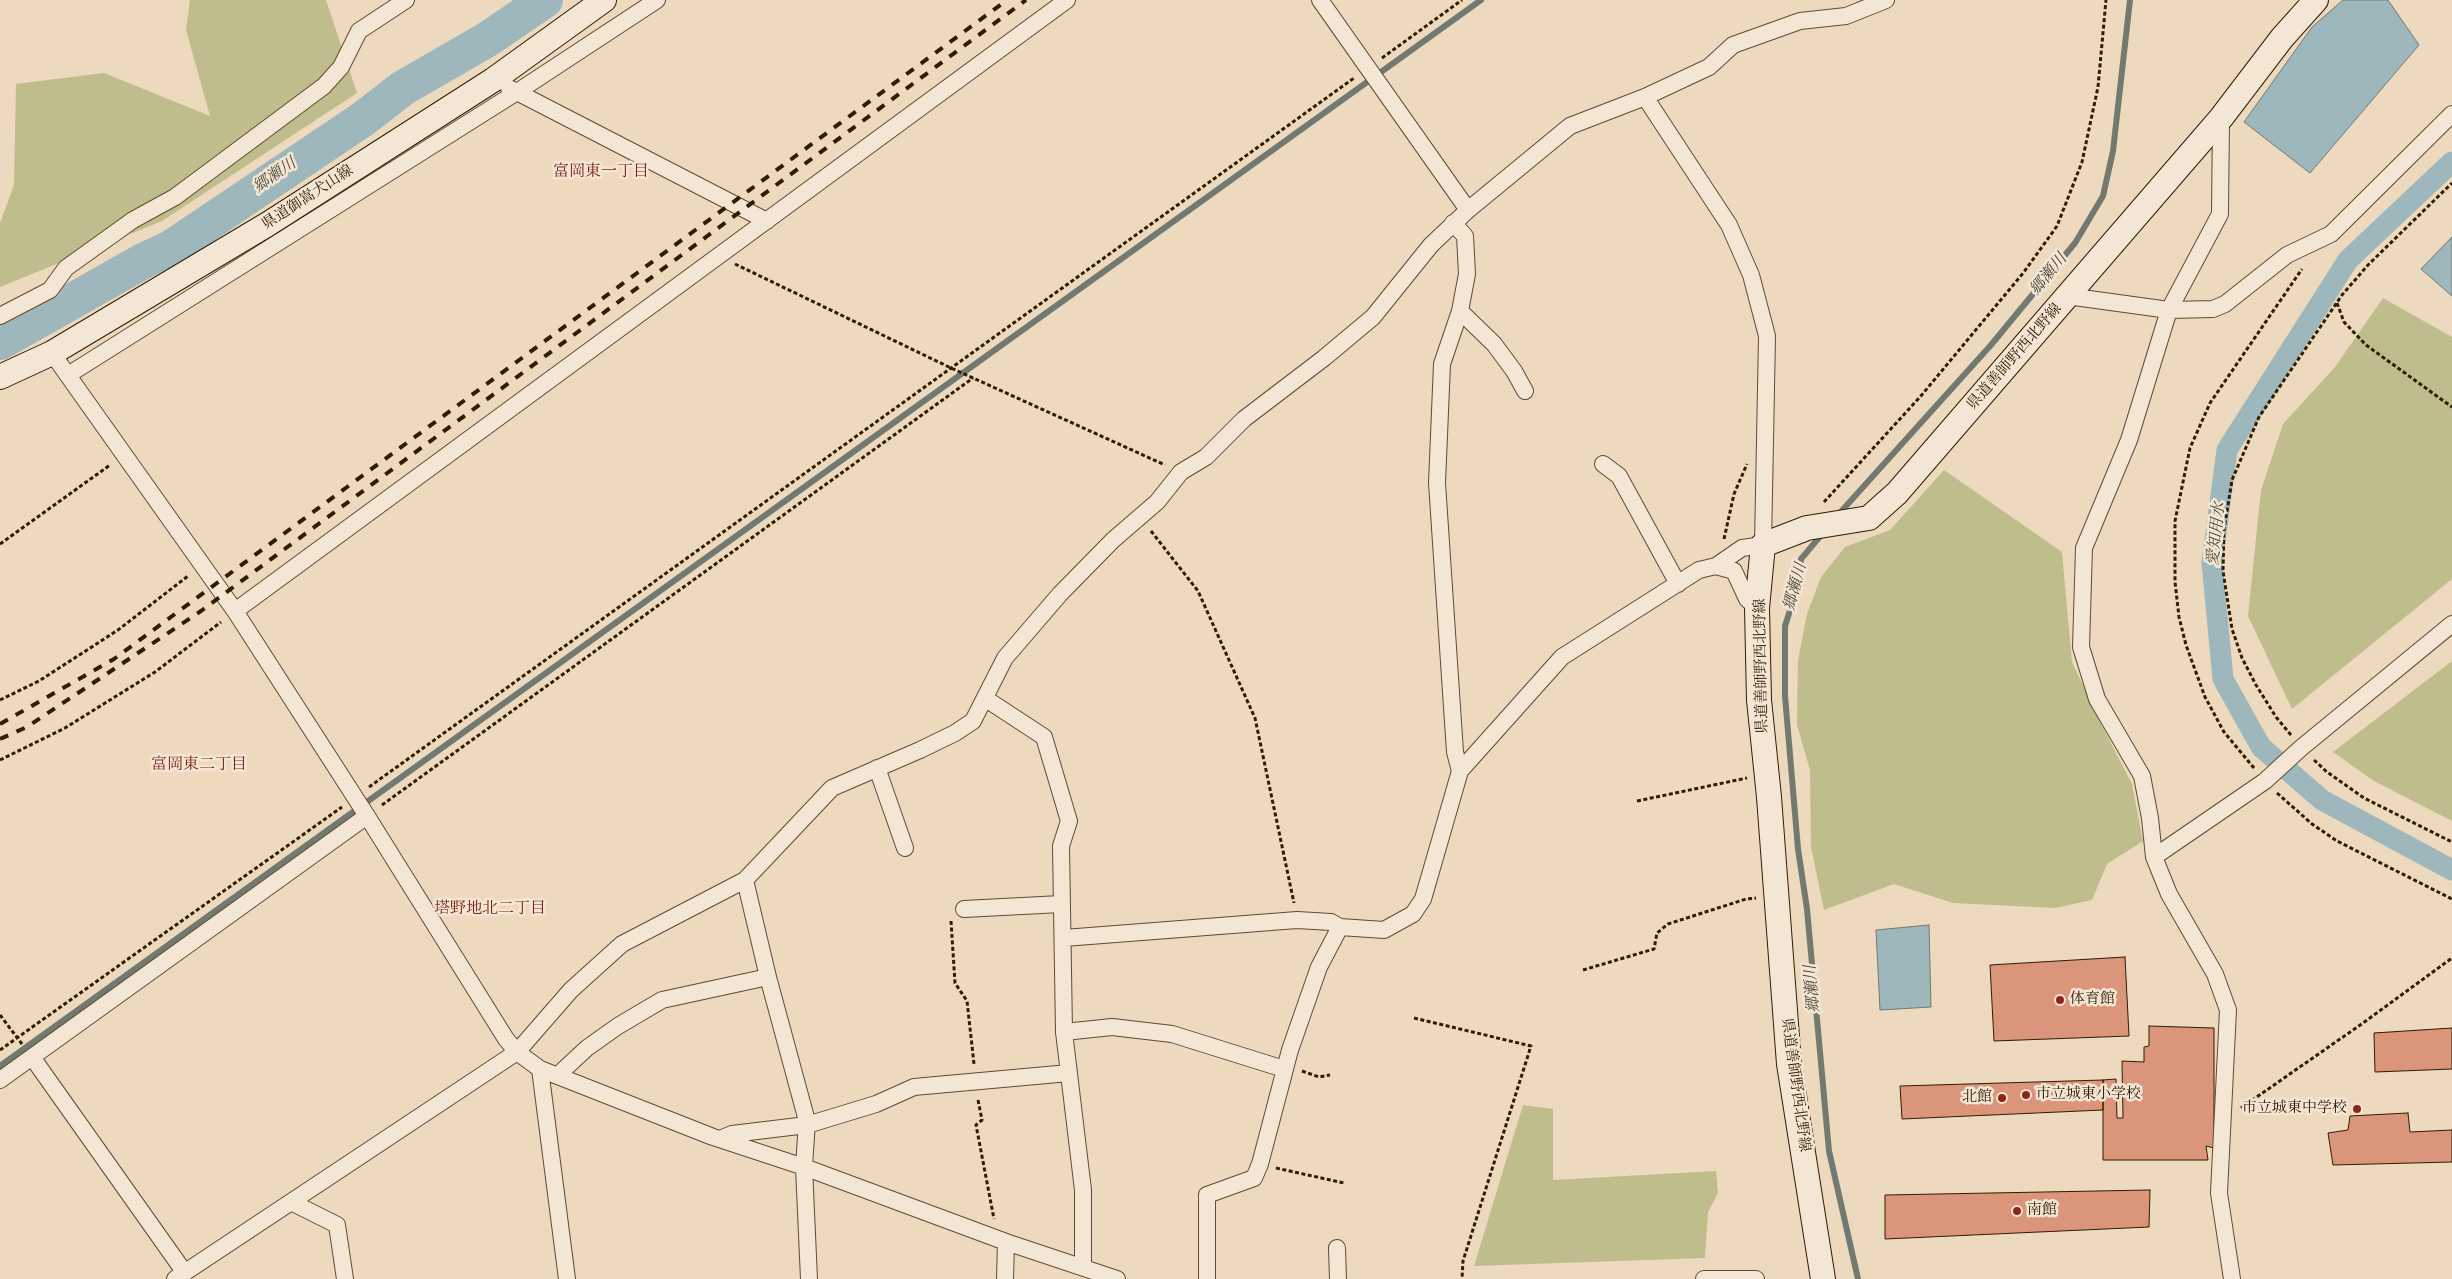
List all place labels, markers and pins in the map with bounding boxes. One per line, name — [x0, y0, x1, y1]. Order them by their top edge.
place label: 体育館 — [2070, 991, 2115, 1009]
marker: 体育館 — [2054, 994, 2066, 1006]
place label: 市立城東小学校 — [2036, 1086, 2141, 1104]
place label: 北館 — [1962, 1089, 1992, 1107]
marker: 市立城東小学校 — [2020, 1089, 2032, 1101]
marker: 北館 — [1996, 1092, 2008, 1104]
place label: 市立城東中学校 — [2242, 1100, 2347, 1118]
marker: 市立城東中学校 — [2351, 1103, 2363, 1115]
place label: 南館 — [2027, 1202, 2057, 1220]
marker: 南館 — [2011, 1205, 2023, 1217]

